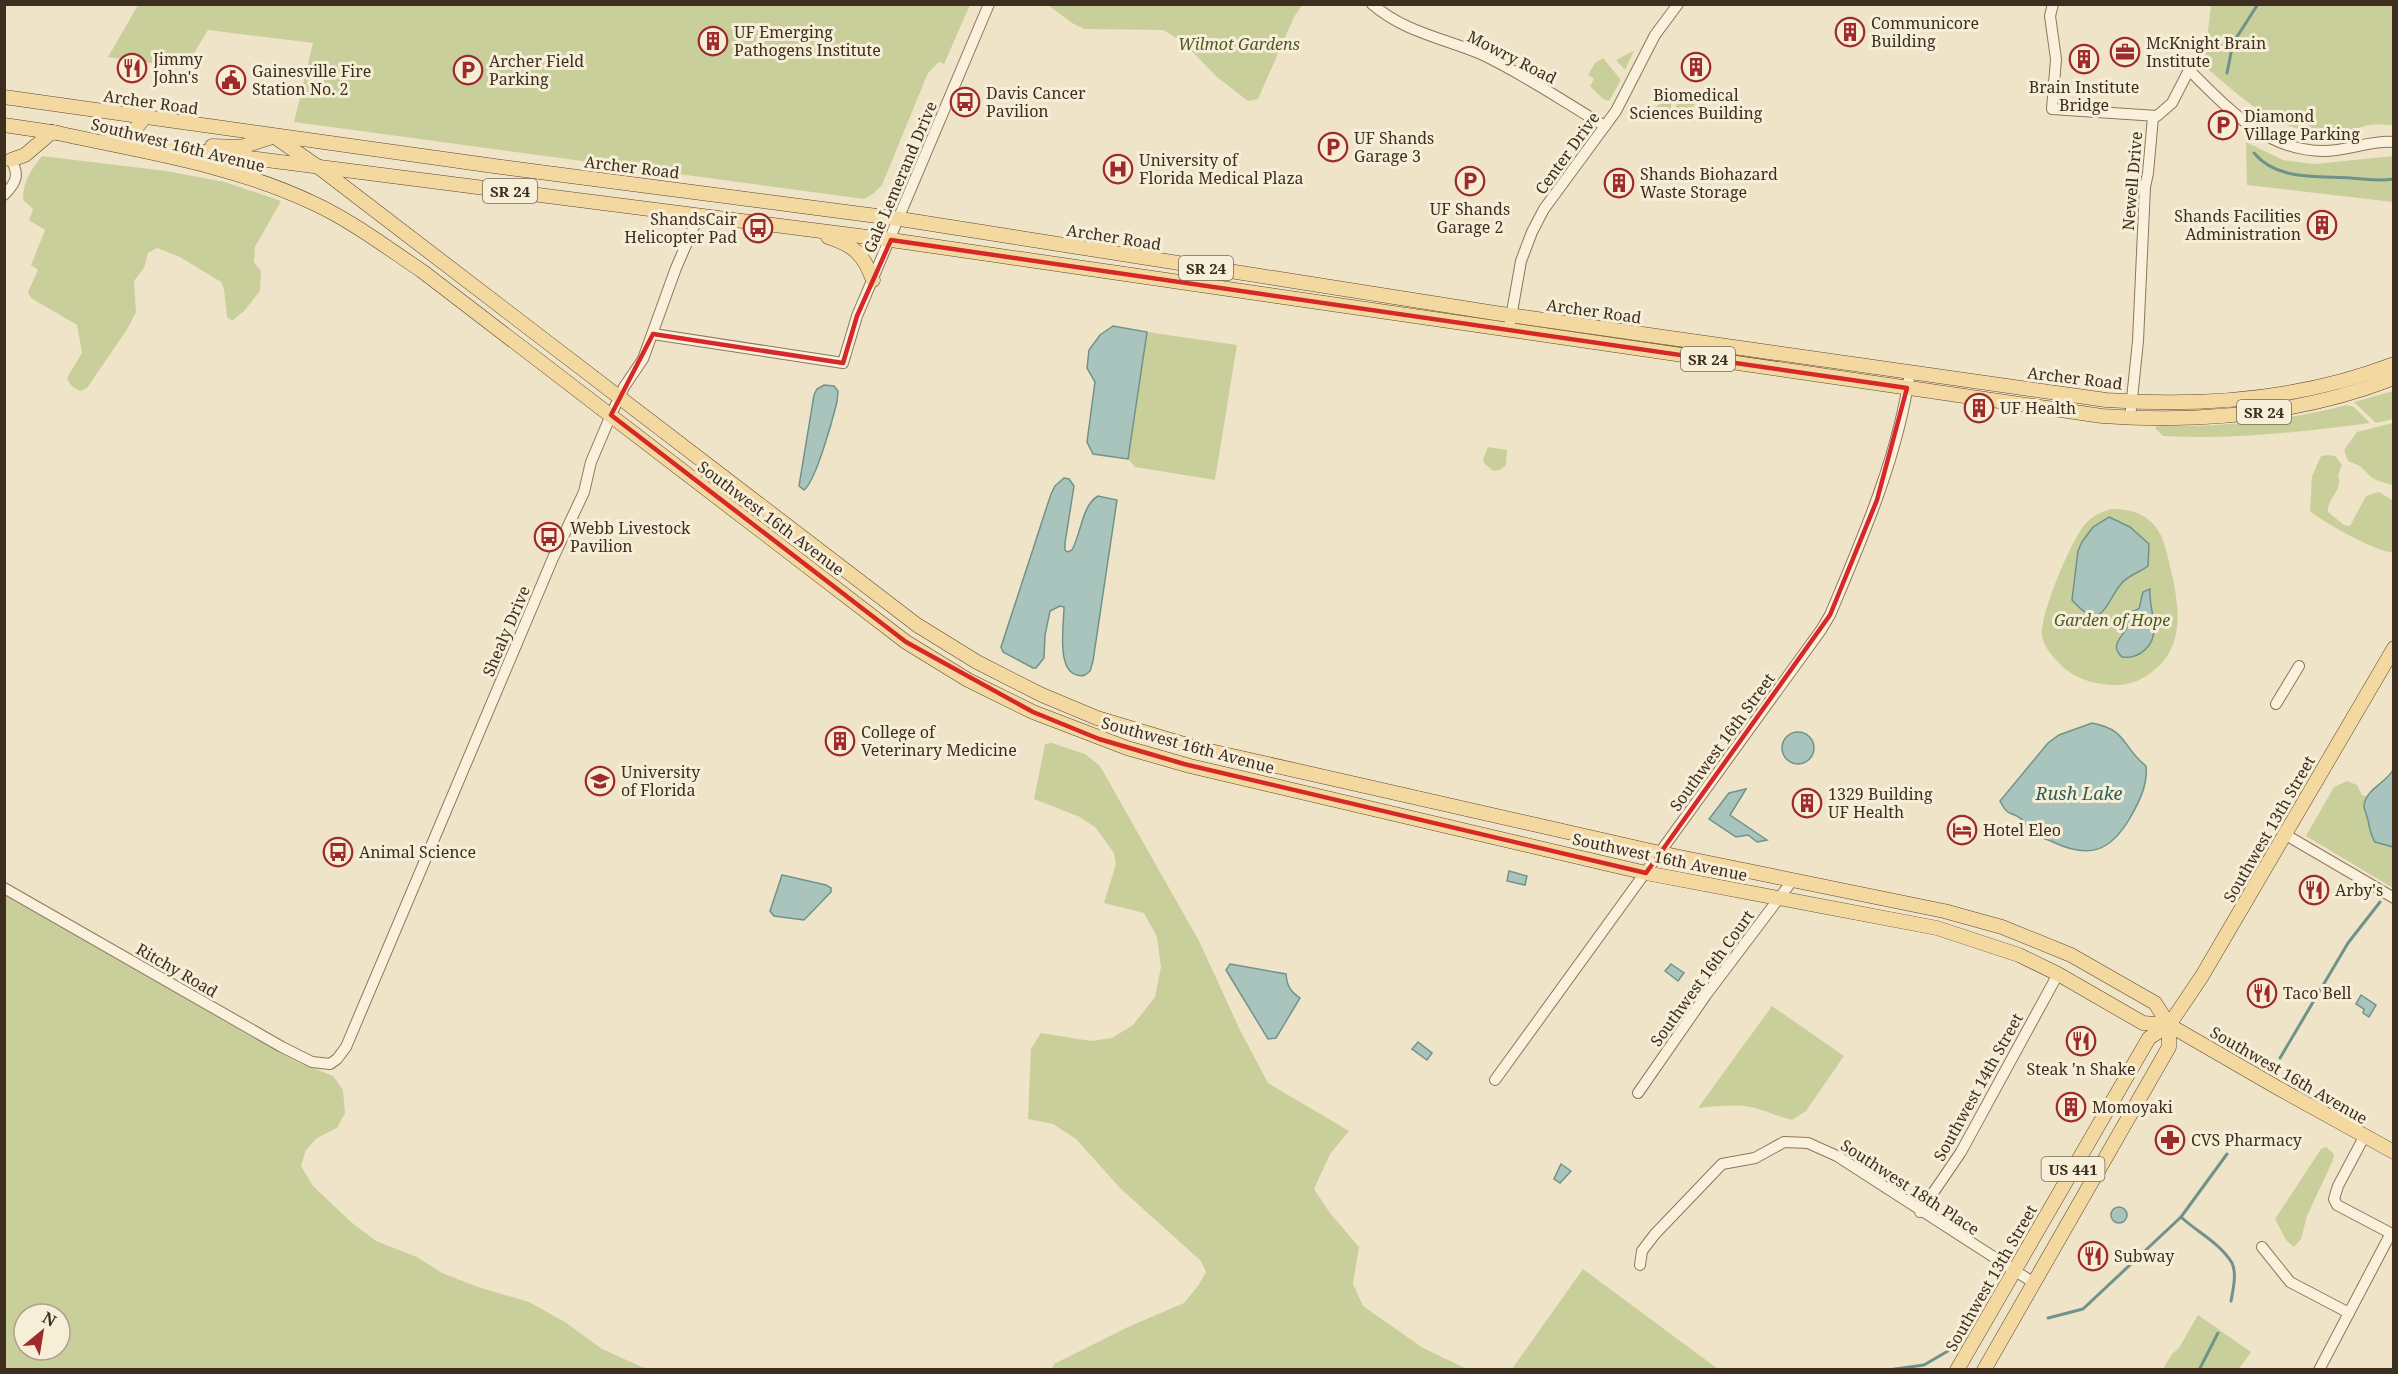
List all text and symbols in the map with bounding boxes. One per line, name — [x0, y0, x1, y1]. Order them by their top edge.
place label: Communicore Building — [1871, 12, 1979, 52]
building icon: Communicore Building — [1834, 16, 1866, 48]
place label: UF Emerging Pathogens Institute — [734, 21, 881, 61]
building icon: UF Emerging Pathogens Institute — [697, 25, 729, 57]
street label: Mowry Road — [1464, 25, 1561, 89]
place label: McKnight Brain Institute — [2146, 32, 2266, 72]
park label: Wilmot Gardens — [1178, 33, 1300, 55]
office icon: McKnight Brain Institute — [2109, 36, 2141, 68]
building icon: Brain Institute Bridge — [2068, 43, 2100, 75]
place label: Jimmy John's — [152, 48, 204, 88]
place label: Archer Field Parking — [489, 50, 584, 90]
building icon: Biomedical Sciences Building — [1680, 51, 1712, 83]
restaurant icon: Jimmy John's — [116, 52, 148, 84]
parking icon: Archer Field Parking — [452, 54, 484, 86]
place label: Gainesville Fire Station No. 2 — [252, 60, 371, 100]
public building icon: Gainesville Fire Station No. 2 — [215, 64, 247, 96]
place label: Brain Institute Bridge — [2029, 76, 2139, 116]
place label: Davis Cancer Pavilion — [986, 82, 1086, 122]
street label: Archer Road — [102, 84, 200, 120]
place label: Biomedical Sciences Building — [1630, 84, 1763, 124]
bus stop icon: Davis Cancer Pavilion — [949, 86, 981, 118]
street label: Gale Lemerand Drive — [858, 98, 942, 256]
place label: Diamond Village Parking — [2244, 105, 2360, 145]
street label: Center Drive — [1530, 107, 1604, 199]
parking icon: Diamond Village Parking — [2207, 109, 2239, 141]
street label: Southwest 16th Avenue — [89, 113, 267, 177]
place label: UF Shands Garage 3 — [1354, 127, 1434, 167]
parking icon: UF Shands Garage 3 — [1317, 131, 1349, 163]
street label: Newell Drive — [2117, 131, 2147, 231]
place label: University of Florida Medical Plaza — [1139, 149, 1304, 189]
street label: Archer Road — [583, 150, 681, 184]
hospital icon: University of Florida Medical Plaza — [1102, 153, 1134, 185]
place label: Shands Biohazard Waste Storage — [1640, 163, 1778, 203]
parking icon: UF Shands Garage 2 — [1454, 165, 1486, 197]
building icon: Shands Biohazard Waste Storage — [1603, 167, 1635, 199]
road number: SR 24 — [483, 179, 537, 203]
place label: UF Shands Garage 2 — [1430, 198, 1510, 238]
place label: Shands Facilities Administration — [2174, 205, 2301, 245]
place label: ShandsCair Helicopter Pad — [624, 208, 737, 248]
building icon: Shands Facilities Administration — [2306, 209, 2338, 241]
bus stop icon: ShandsCair Helicopter Pad — [742, 212, 774, 244]
street label: Archer Road — [1065, 219, 1163, 255]
road number: SR 24 — [1179, 256, 1233, 280]
street label: Archer Road — [1545, 293, 1643, 329]
road number: SR 24 — [1681, 347, 1735, 371]
street label: Archer Road — [2026, 361, 2124, 395]
building icon: UF Health — [1963, 392, 1995, 424]
place label: UF Health — [2000, 397, 2076, 419]
road number: SR 24 — [2237, 400, 2291, 424]
street label: Southwest 16th Avenue — [693, 456, 849, 580]
place label: Webb Livestock Pavilion — [570, 517, 691, 557]
bus stop icon: Webb Livestock Pavilion — [533, 521, 565, 553]
street label: Shealy Drive — [477, 582, 535, 680]
park label: Garden of Hope — [2054, 609, 2170, 631]
street label: Southwest 16th Street — [1664, 668, 1780, 816]
street label: Southwest 16th Avenue — [1099, 711, 1277, 779]
place label: College of Veterinary Medicine — [861, 721, 1017, 761]
building icon: College of Veterinary Medicine — [824, 725, 856, 757]
street label: Southwest 13th Street — [2218, 751, 2320, 906]
place label: University of Florida — [621, 761, 701, 801]
school or university icon: University of Florida — [584, 765, 616, 797]
water label: Rush Lake — [2035, 781, 2123, 805]
place label: 1329 Building UF Health — [1828, 783, 1933, 823]
building icon: 1329 Building UF Health — [1791, 787, 1823, 819]
hotel icon: Hotel Eleo — [1946, 814, 1978, 846]
place label: Hotel Eleo — [1983, 819, 2061, 841]
street label: Southwest 16th Avenue — [1571, 828, 1749, 886]
bus stop icon: Animal Science — [322, 836, 354, 868]
place label: Animal Science — [359, 841, 476, 863]
restaurant icon: Arby's — [2298, 874, 2330, 906]
place label: Arby's — [2335, 879, 2383, 901]
street label: Southwest 16th Court — [1645, 905, 1759, 1051]
street label: Ritchy Road — [132, 938, 222, 1002]
restaurant icon: Taco Bell — [2246, 977, 2278, 1009]
place label: Taco Bell — [2283, 982, 2352, 1004]
street label: Southwest 14th Street — [1928, 1009, 2028, 1165]
street label: Southwest 16th Avenue — [2206, 1021, 2372, 1129]
restaurant icon: Steak 'n Shake — [2065, 1025, 2097, 1057]
place label: Steak 'n Shake — [2027, 1058, 2135, 1080]
building icon: Momoyaki — [2055, 1091, 2087, 1123]
place label: Momoyaki — [2092, 1096, 2173, 1118]
pharmacy icon: CVS Pharmacy — [2154, 1124, 2186, 1156]
place label: CVS Pharmacy — [2191, 1129, 2303, 1151]
street label: Southwest 18th Place — [1836, 1134, 1984, 1240]
road number: US 441 — [2042, 1157, 2104, 1181]
street label: Southwest 13th Street — [1940, 1200, 2042, 1355]
restaurant icon: Subway — [2077, 1240, 2109, 1272]
place label: Subway — [2114, 1245, 2175, 1267]
north arrow — [12, 1302, 72, 1362]
text: N — [39, 1306, 61, 1332]

